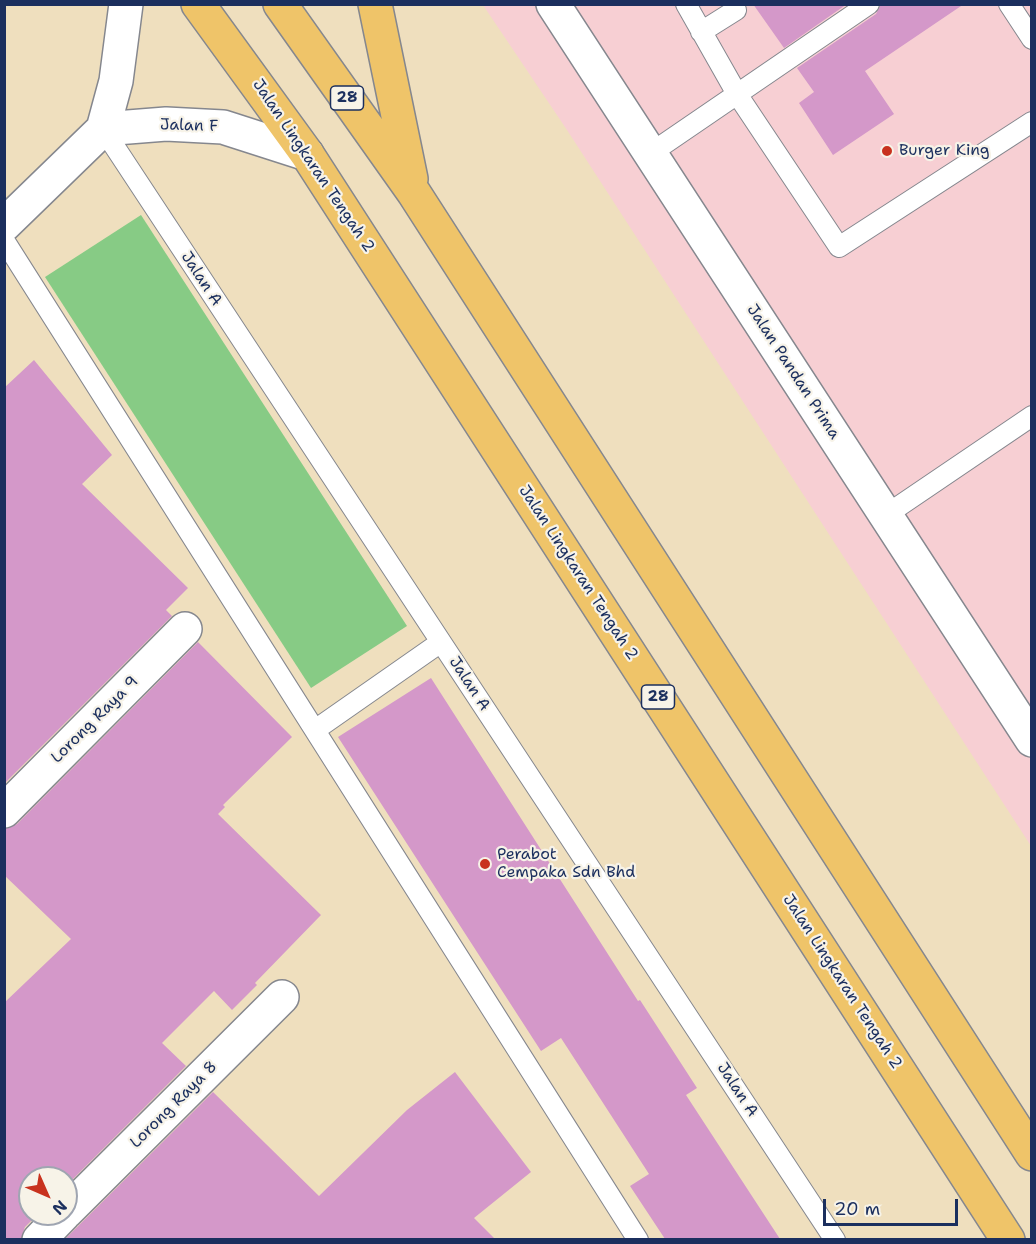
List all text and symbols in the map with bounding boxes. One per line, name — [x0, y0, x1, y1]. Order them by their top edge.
street label: Jalan Lingkaran Tengah 2 — [248, 76, 378, 256]
road number: 28 — [330, 86, 364, 110]
street label: Jalan F — [160, 115, 218, 137]
place label: Burger King — [899, 141, 990, 161]
marker: Burger King — [880, 144, 894, 158]
street label: Jalan A — [176, 248, 226, 310]
street label: Jalan Pandan Prima — [742, 301, 844, 443]
street label: Jalan Lingkaran Tengah 2 — [514, 482, 642, 664]
street label: Jalan A — [444, 653, 494, 715]
street label: Lorong Raya 9 — [47, 672, 143, 768]
road number: 28 — [642, 685, 674, 709]
place label: Perabot Cempaka Sdn Bhd — [497, 845, 635, 883]
marker: Perabot Cempaka Sdn Bhd — [478, 857, 492, 871]
street label: Jalan Lingkaran Tengah 2 — [778, 891, 906, 1073]
street label: Lorong Raya 8 — [126, 1057, 222, 1153]
street label: Jalan A — [712, 1059, 762, 1121]
north arrow — [18, 1166, 78, 1226]
scale bar — [826, 1187, 961, 1225]
text: N — [48, 1196, 72, 1220]
text: 20 m — [834, 1197, 880, 1221]

